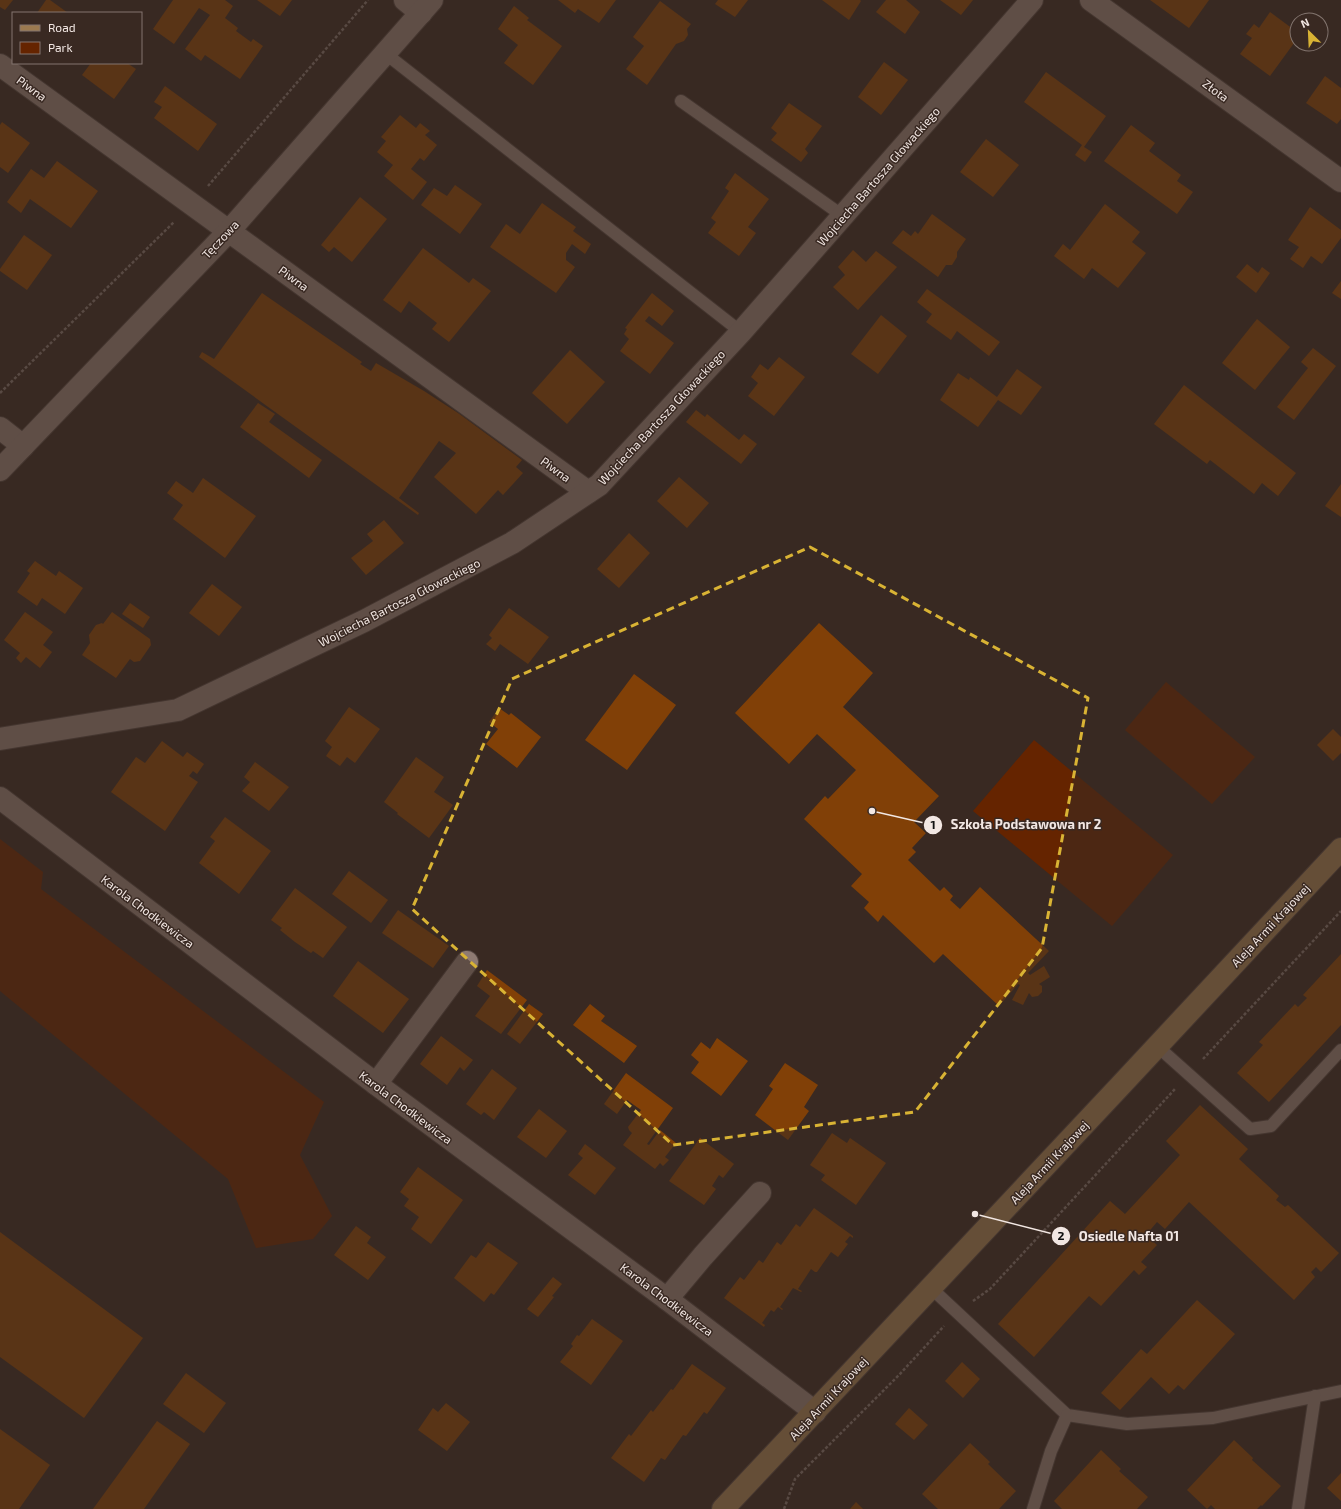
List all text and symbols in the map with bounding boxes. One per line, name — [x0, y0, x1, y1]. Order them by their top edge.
legend — [12, 12, 142, 64]
north arrow — [1289, 12, 1329, 52]
text: N — [1298, 15, 1311, 30]
text: Road — [48, 20, 76, 34]
text: Park — [48, 40, 73, 54]
street label: Piwna — [14, 72, 50, 104]
street label: Złota — [1200, 76, 1232, 104]
street label: Wojciecha Bartosza Głowackiego — [814, 103, 943, 249]
street label: Tęczowa — [199, 217, 241, 261]
street label: Piwna — [276, 262, 312, 294]
street label: Wojciecha Bartosza Głowackiego — [595, 346, 728, 488]
street label: Piwna — [538, 453, 574, 485]
street label: Wojciecha Bartosza Głowackiego — [316, 555, 483, 650]
callout: Szkoła Podstawowa nr 2 — [923, 812, 1110, 837]
text: Szkoła Podstawowa nr 2 — [951, 816, 1101, 832]
text: 1 — [930, 817, 936, 831]
street label: Karola Chodkiewicza — [99, 872, 197, 950]
street label: Aleja Armii Krajowej — [1228, 881, 1313, 970]
street label: Karola Chodkiewicza — [357, 1068, 455, 1146]
street label: Aleja Armii Krajowej — [1007, 1118, 1092, 1207]
callout: Osiedle Nafta 01 — [1051, 1224, 1187, 1249]
text: 2 — [1058, 1228, 1065, 1242]
text: Osiedle Nafta 01 — [1079, 1228, 1179, 1244]
street label: Karola Chodkiewicza — [618, 1260, 716, 1338]
street label: Aleja Armii Krajowej — [786, 1354, 871, 1443]

